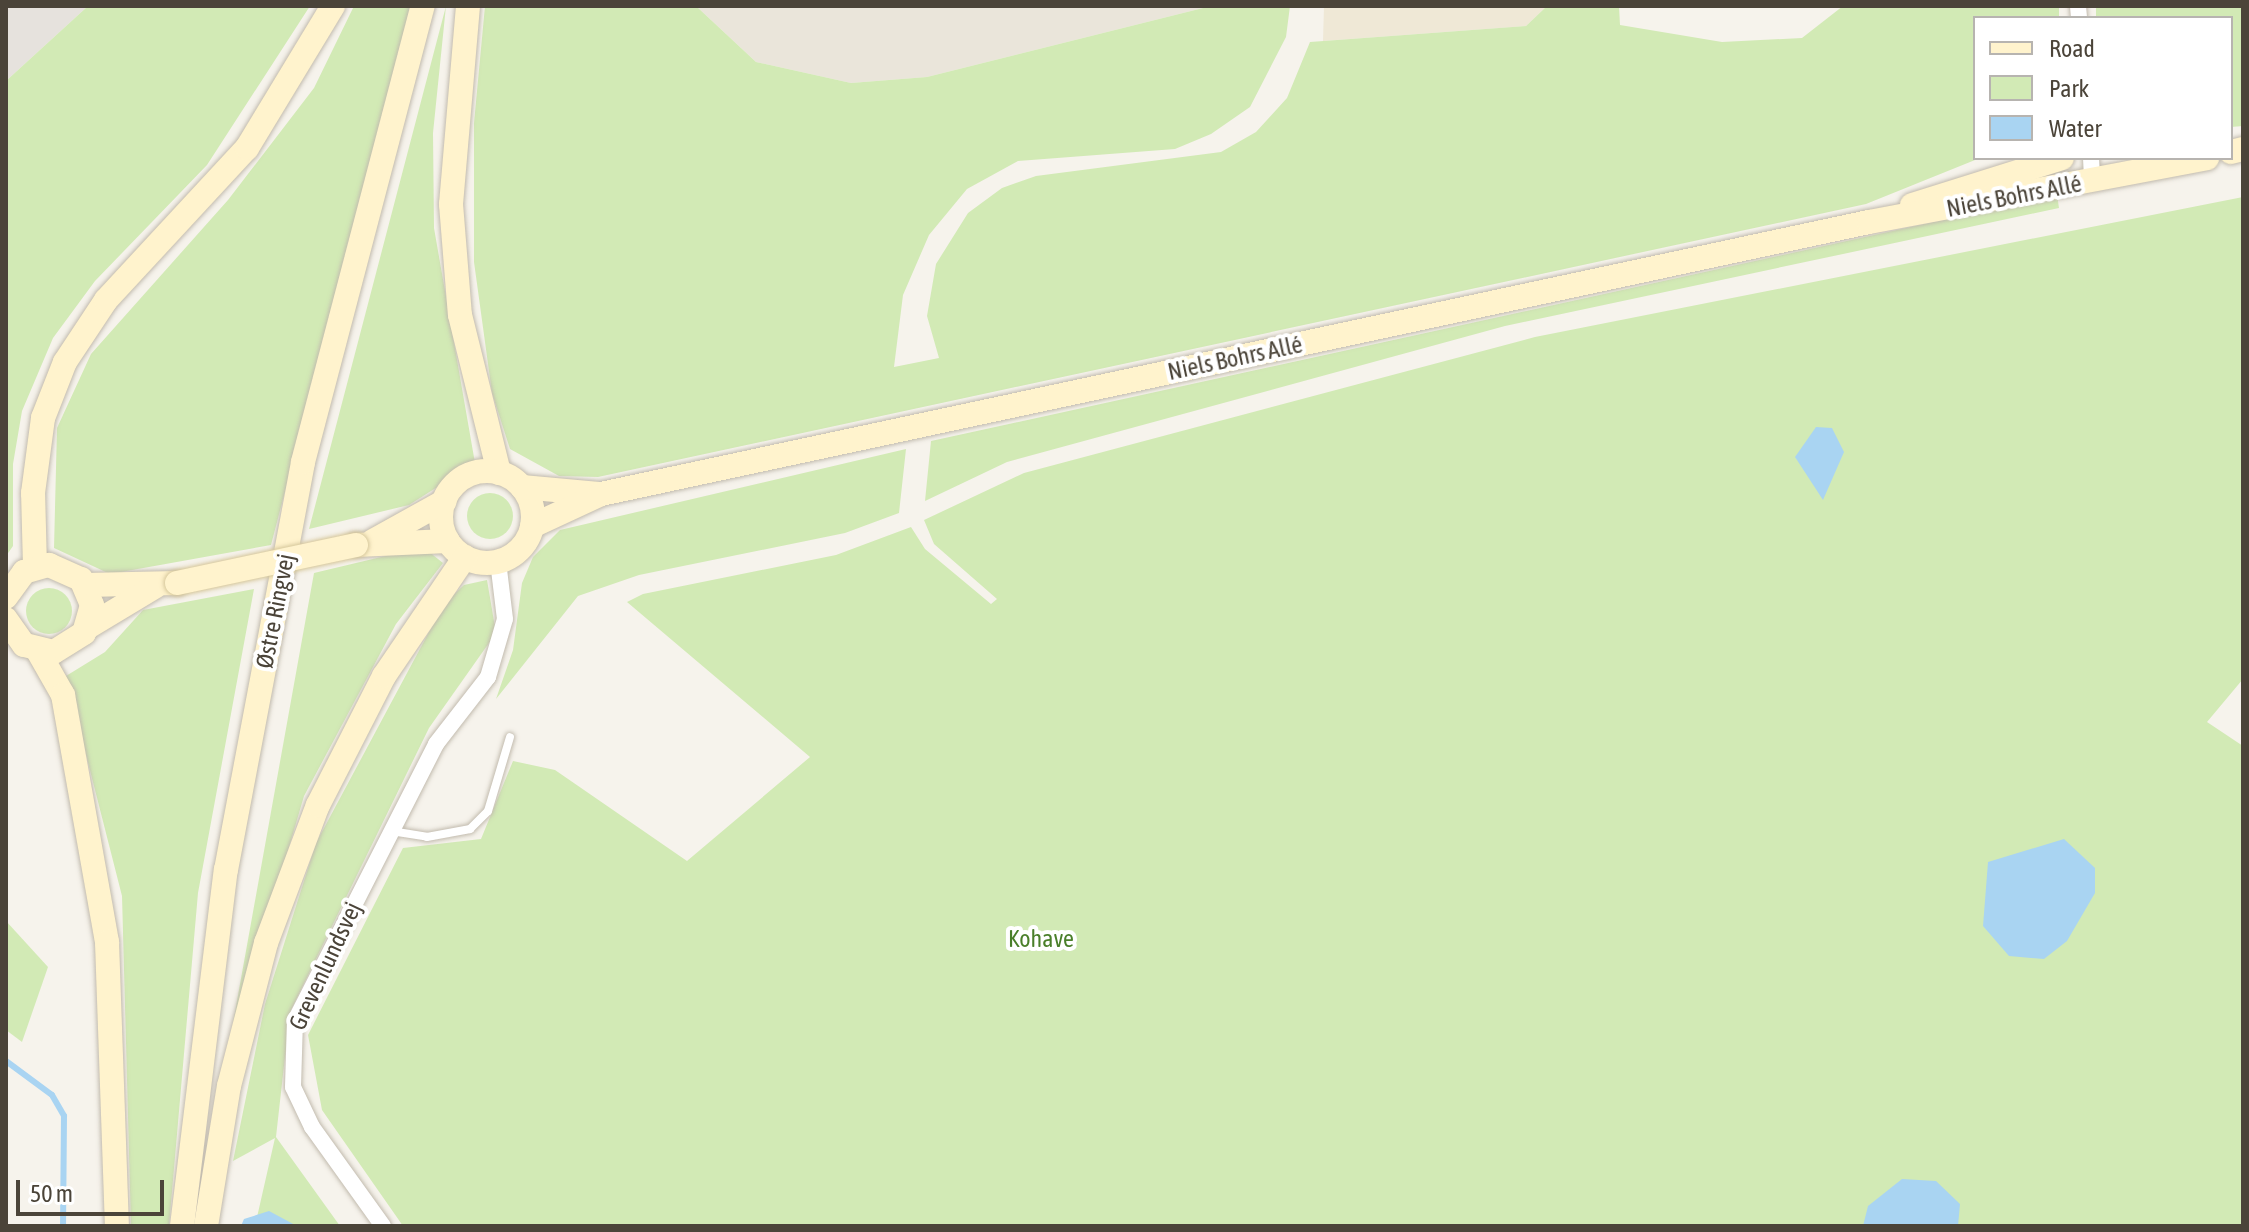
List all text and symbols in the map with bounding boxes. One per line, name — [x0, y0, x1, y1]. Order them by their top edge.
legend — [1973, 16, 2233, 160]
text: Road — [2049, 35, 2095, 62]
text: Park — [2049, 75, 2089, 102]
text: Water — [2049, 115, 2102, 142]
street label: Niels Bohrs Allé — [1944, 169, 2084, 223]
street label: Niels Bohrs Allé — [1165, 330, 1305, 386]
street label: Østre Ringvej — [250, 551, 300, 671]
street label: Grevenlundsvej — [283, 897, 367, 1035]
park label: Kohave — [1008, 925, 1074, 953]
scale bar — [20, 1164, 168, 1214]
text: 50 m — [30, 1180, 73, 1207]

